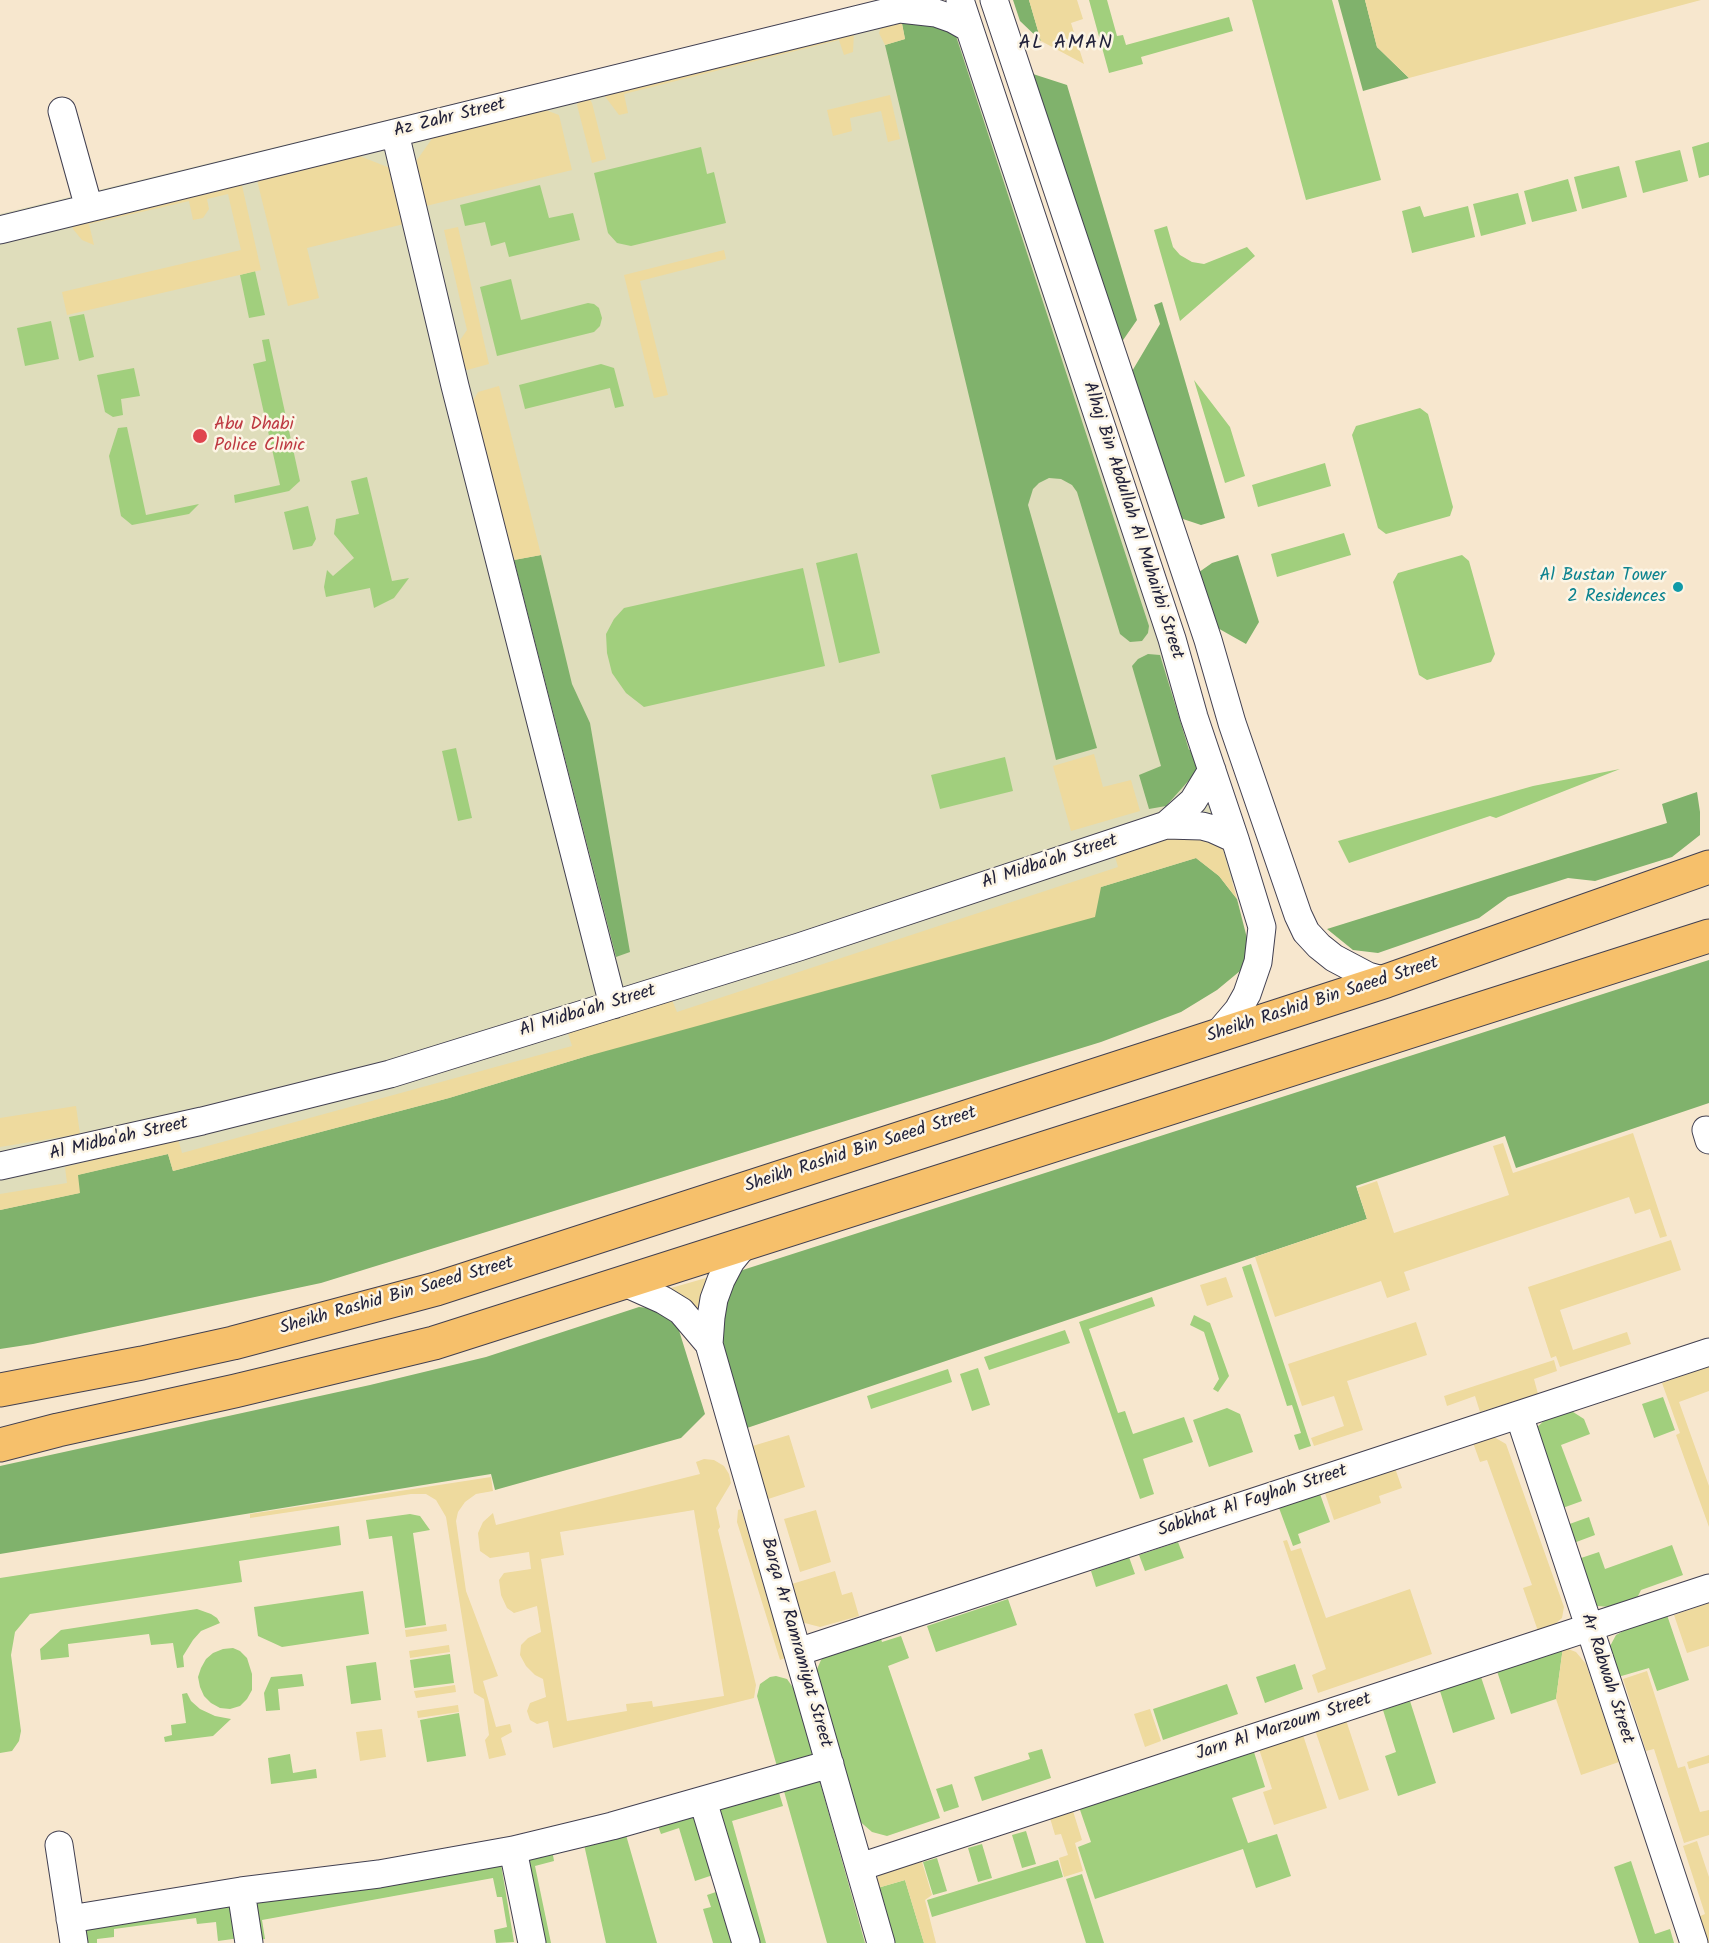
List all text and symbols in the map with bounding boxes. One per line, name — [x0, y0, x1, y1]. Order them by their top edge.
district label: AL AMAN — [1018, 33, 1114, 57]
street label: Az Zahr Street — [392, 95, 508, 143]
street label: Alhaj Bin Abdullah Al Muhairbi Street — [1077, 380, 1187, 662]
place label: Abu Dhabi Police Clinic — [214, 415, 305, 458]
marker: Abu Dhabi Police Clinic — [191, 427, 209, 445]
place label: Al Bustan Tower 2 Residences — [1539, 566, 1666, 608]
marker: Al Bustan Tower 2 Residences — [1671, 580, 1685, 594]
street label: Al Midba'ah Street — [979, 831, 1121, 895]
street label: Sheikh Rashid Bin Saeed Street — [1204, 953, 1442, 1049]
street label: Al Midba'ah Street — [517, 981, 659, 1043]
street label: Sheikh Rashid Bin Saeed Street — [742, 1103, 980, 1199]
street label: Al Midba'ah Street — [48, 1114, 190, 1166]
street label: Sheikh Rashid Bin Saeed Street — [278, 1253, 516, 1341]
street label: Sabkhat Al Fayhah Street — [1156, 1461, 1350, 1543]
street label: Barqa Ar Ramramiyat Street — [755, 1536, 835, 1750]
street label: Ar Rabwah Street — [1575, 1611, 1637, 1747]
street label: Jarn Al Marzoum Street — [1194, 1689, 1374, 1767]

